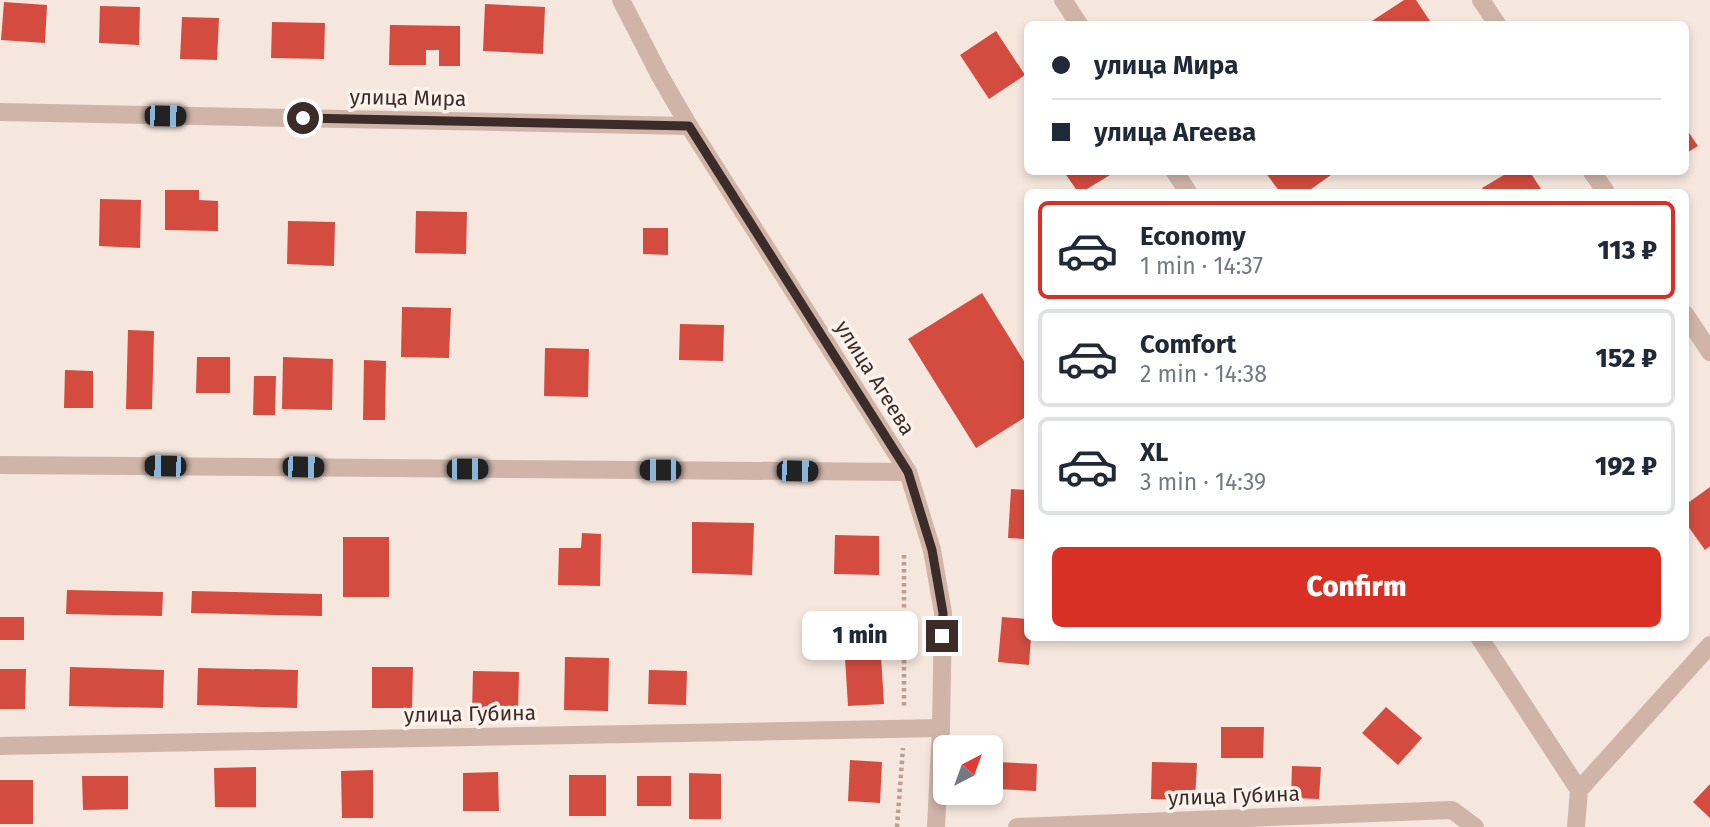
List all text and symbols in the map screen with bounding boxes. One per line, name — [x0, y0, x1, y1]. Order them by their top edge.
text: улица Мира — [1094, 50, 1238, 81]
street label: улица Мира — [349, 84, 467, 112]
route start — [287, 102, 319, 134]
car — [144, 105, 187, 127]
text: улица Агеева — [1094, 117, 1256, 148]
icon: car — [1056, 219, 1119, 282]
text: Economy — [1140, 221, 1246, 252]
text: 113 ₽ — [1598, 235, 1657, 266]
text: 1 min · 14:37 — [1140, 252, 1263, 280]
street label: улица Агеева — [829, 316, 921, 440]
icon: car — [1056, 327, 1119, 390]
text: Comfort — [1140, 329, 1236, 360]
text: 152 ₽ — [1596, 343, 1657, 374]
text: 2 min · 14:38 — [1140, 360, 1267, 388]
icon: car — [1056, 435, 1119, 498]
text: XL — [1140, 437, 1168, 468]
text: 192 ₽ — [1595, 451, 1657, 482]
car — [144, 455, 187, 477]
car — [282, 456, 325, 478]
car — [447, 459, 489, 480]
car — [640, 460, 682, 481]
car — [776, 460, 819, 482]
text: 3 min · 14:39 — [1140, 468, 1266, 496]
button: Confirm — [1052, 547, 1661, 627]
callout: 1 min — [802, 612, 918, 660]
route end — [926, 620, 958, 652]
text: 1 min — [832, 621, 888, 649]
street label: улица Губина — [404, 700, 536, 728]
north arrow — [933, 735, 1003, 805]
map controls — [933, 735, 1003, 805]
street label: улица Губина — [1168, 781, 1300, 811]

